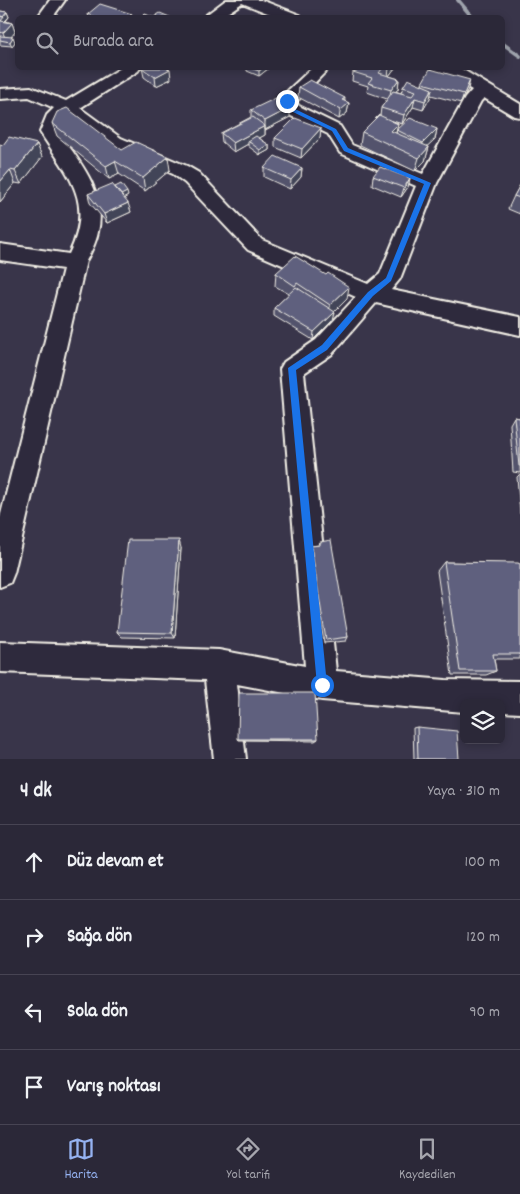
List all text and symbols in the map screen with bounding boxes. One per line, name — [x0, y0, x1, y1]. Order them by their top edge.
search box — [15, 15, 505, 70]
icon: search — [33, 29, 61, 57]
text: Burada ara — [73, 29, 153, 56]
route end — [276, 90, 299, 113]
route start — [311, 674, 334, 697]
map controls — [460, 699, 505, 744]
button: layers — [460, 699, 505, 744]
text: 4 dk — [20, 777, 52, 807]
text: Yaya · 310 m — [428, 780, 500, 803]
icon: ahead — [20, 848, 48, 876]
text: Düz devam et — [67, 849, 163, 876]
text: 100 m — [464, 851, 500, 874]
icon: right — [20, 923, 48, 951]
text: Sağa dön — [67, 924, 132, 951]
text: 120 m — [466, 926, 500, 949]
icon: left — [20, 998, 48, 1026]
text: Sola dön — [67, 999, 128, 1026]
text: 90 m — [469, 1001, 500, 1024]
icon: arrive — [20, 1073, 48, 1101]
text: Varış noktası — [67, 1074, 161, 1101]
tab: Harita — [64, 1135, 98, 1185]
tab: Yol tarifi — [226, 1135, 270, 1185]
tab: Kaydedilen — [399, 1135, 456, 1185]

